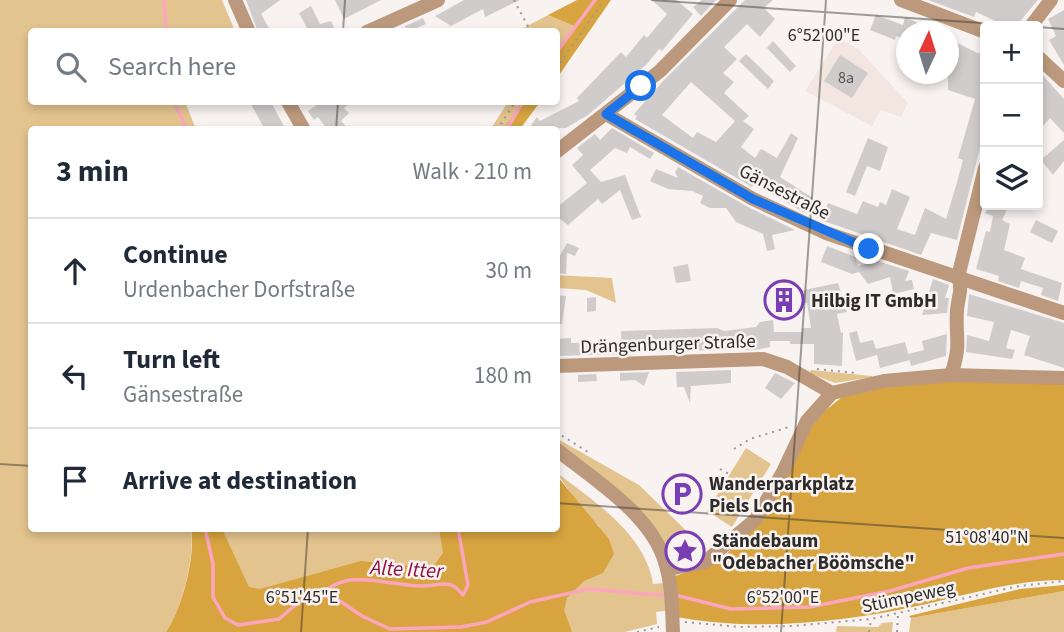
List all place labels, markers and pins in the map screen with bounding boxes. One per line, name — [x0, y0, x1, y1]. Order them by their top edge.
building icon: Hilbig IT GmbH — [763, 279, 805, 321]
place label: Hilbig IT GmbH — [811, 288, 937, 315]
place label: Wanderparkplatz Piels Loch — [709, 471, 854, 520]
parking icon: Wanderparkplatz Piels Loch — [661, 473, 703, 515]
place label: Ständebaum "Odebacher Böömsche" — [712, 528, 915, 577]
place icon: Ständebaum "Odebacher Böömsche" — [664, 530, 706, 572]

